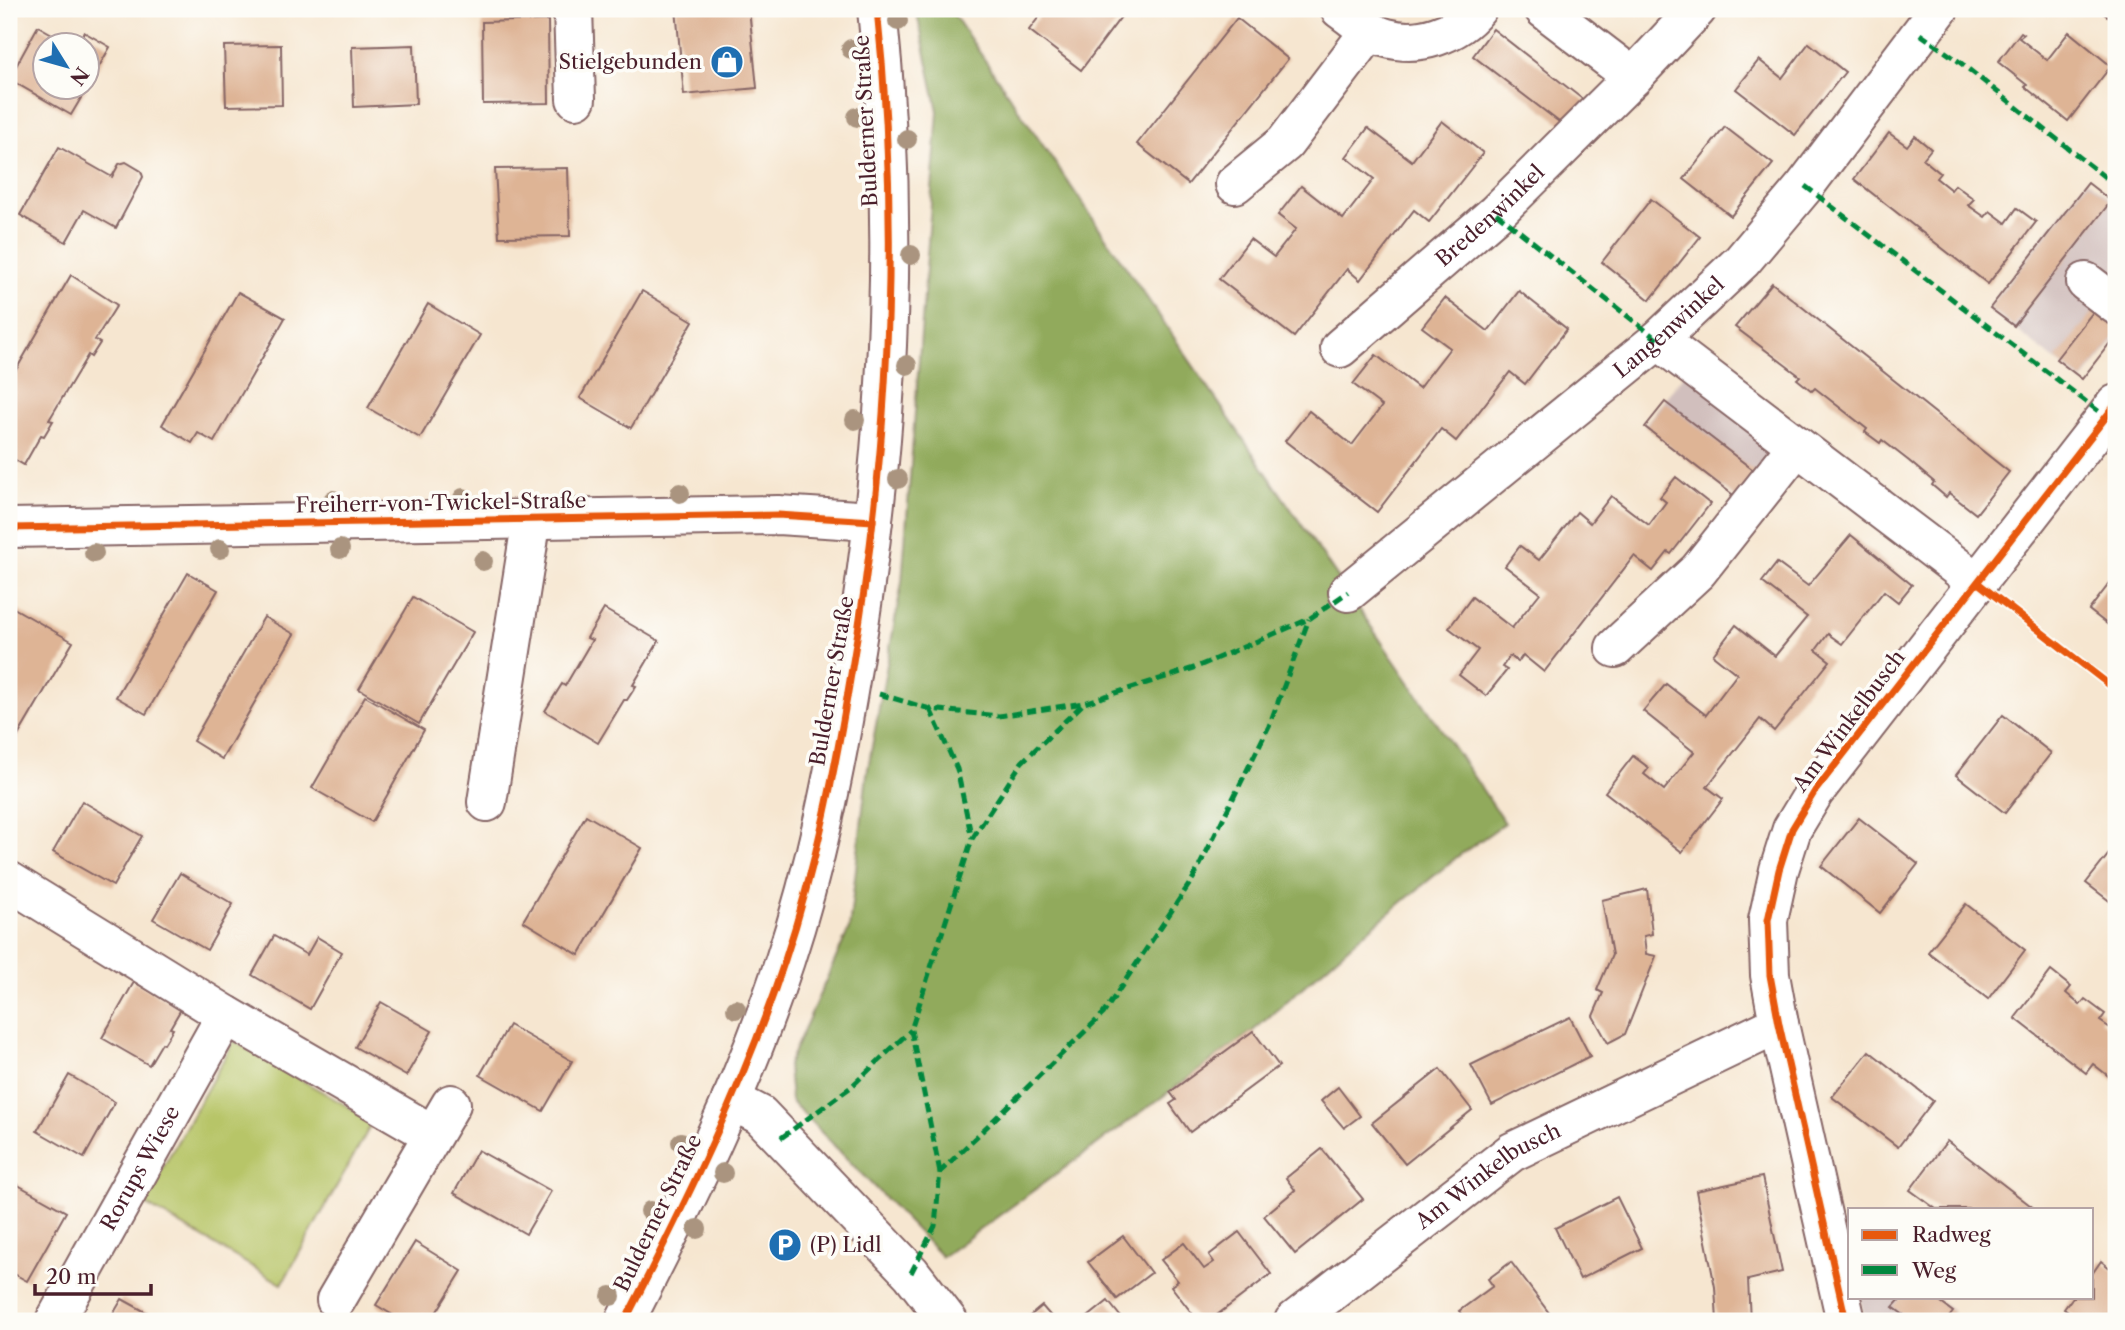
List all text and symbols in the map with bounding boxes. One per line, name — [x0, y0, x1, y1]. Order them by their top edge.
north arrow — [32, 32, 102, 102]
street label: Bulderner Straße — [849, 34, 882, 208]
shop icon: Stielgebunden — [708, 43, 746, 81]
place label: Stielgebunden — [558, 49, 702, 74]
text: N — [65, 62, 93, 89]
street label: Bredenwinkel — [1430, 159, 1549, 271]
street label: Langenwinkel — [1608, 271, 1729, 383]
street label: Freiherr-von-Twickel-Straße — [295, 487, 587, 518]
street label: Bulderner Straße — [804, 594, 859, 768]
street label: Am Winkelbusch — [1787, 645, 1910, 797]
street label: Rorups Wiese — [95, 1101, 185, 1235]
street label: Am Winkelbusch — [1410, 1118, 1565, 1235]
street label: Bulderner Straße — [609, 1130, 707, 1296]
legend — [1848, 1208, 2094, 1298]
text: Radweg — [1912, 1222, 1992, 1247]
parking icon: (P) Lidl — [766, 1226, 804, 1264]
place label: (P) Lidl — [810, 1232, 881, 1257]
scale bar — [35, 1253, 150, 1297]
text: Weg — [1911, 1258, 1957, 1283]
text: 20 m — [46, 1264, 97, 1289]

